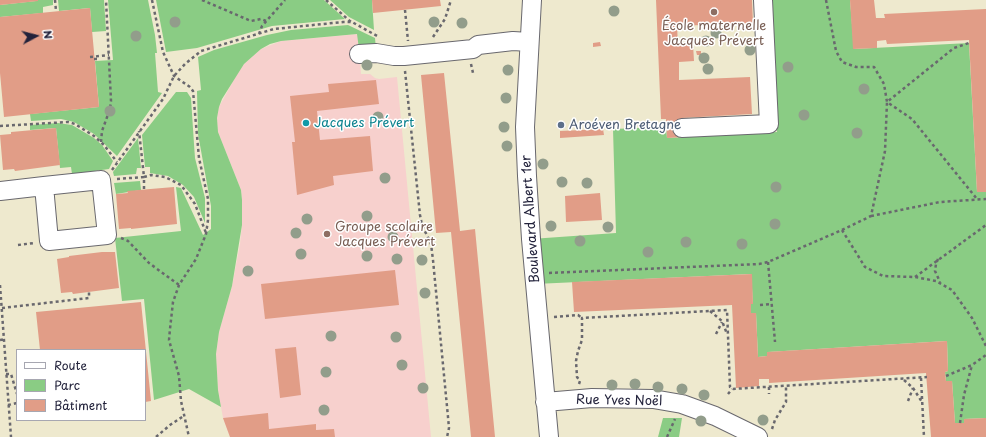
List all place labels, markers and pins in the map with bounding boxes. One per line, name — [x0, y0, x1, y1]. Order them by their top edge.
marker: École maternelle Jacques Prévert — [709, 7, 719, 17]
place label: École maternelle Jacques Prévert — [662, 18, 766, 49]
place label: Jacques Prévert — [314, 115, 414, 131]
place label: Aroéven Bretagne — [569, 117, 681, 133]
marker: Jacques Prévert — [301, 118, 311, 128]
marker: Aroéven Bretagne — [556, 120, 566, 130]
place label: Groupe scolaire Jacques Prévert — [335, 219, 435, 250]
marker: Groupe scolaire Jacques Prévert — [322, 229, 332, 239]

